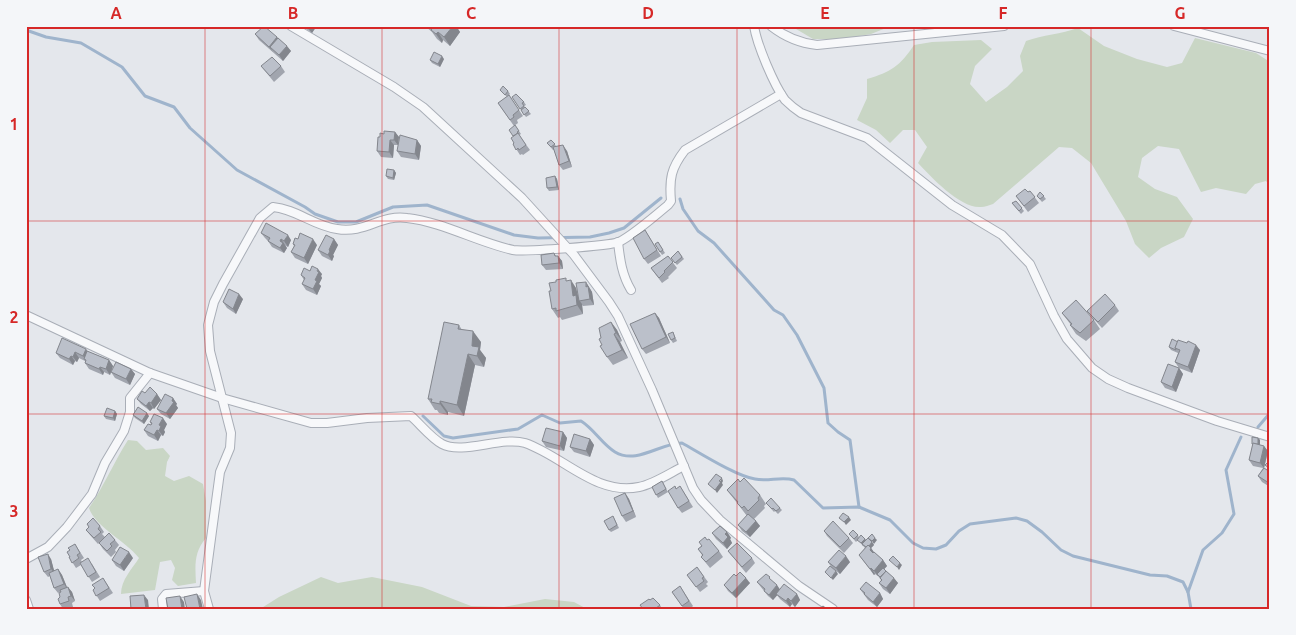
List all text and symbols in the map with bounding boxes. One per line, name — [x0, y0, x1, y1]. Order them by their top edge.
text: A — [110, 4, 122, 22]
text: B — [288, 4, 298, 22]
text: C — [466, 4, 476, 22]
text: D — [642, 4, 654, 22]
text: E — [820, 4, 830, 22]
text: F — [999, 4, 1008, 22]
text: G — [1174, 4, 1186, 22]
text: 1 — [9, 115, 19, 133]
text: 2 — [9, 308, 19, 326]
text: 3 — [9, 502, 19, 520]

